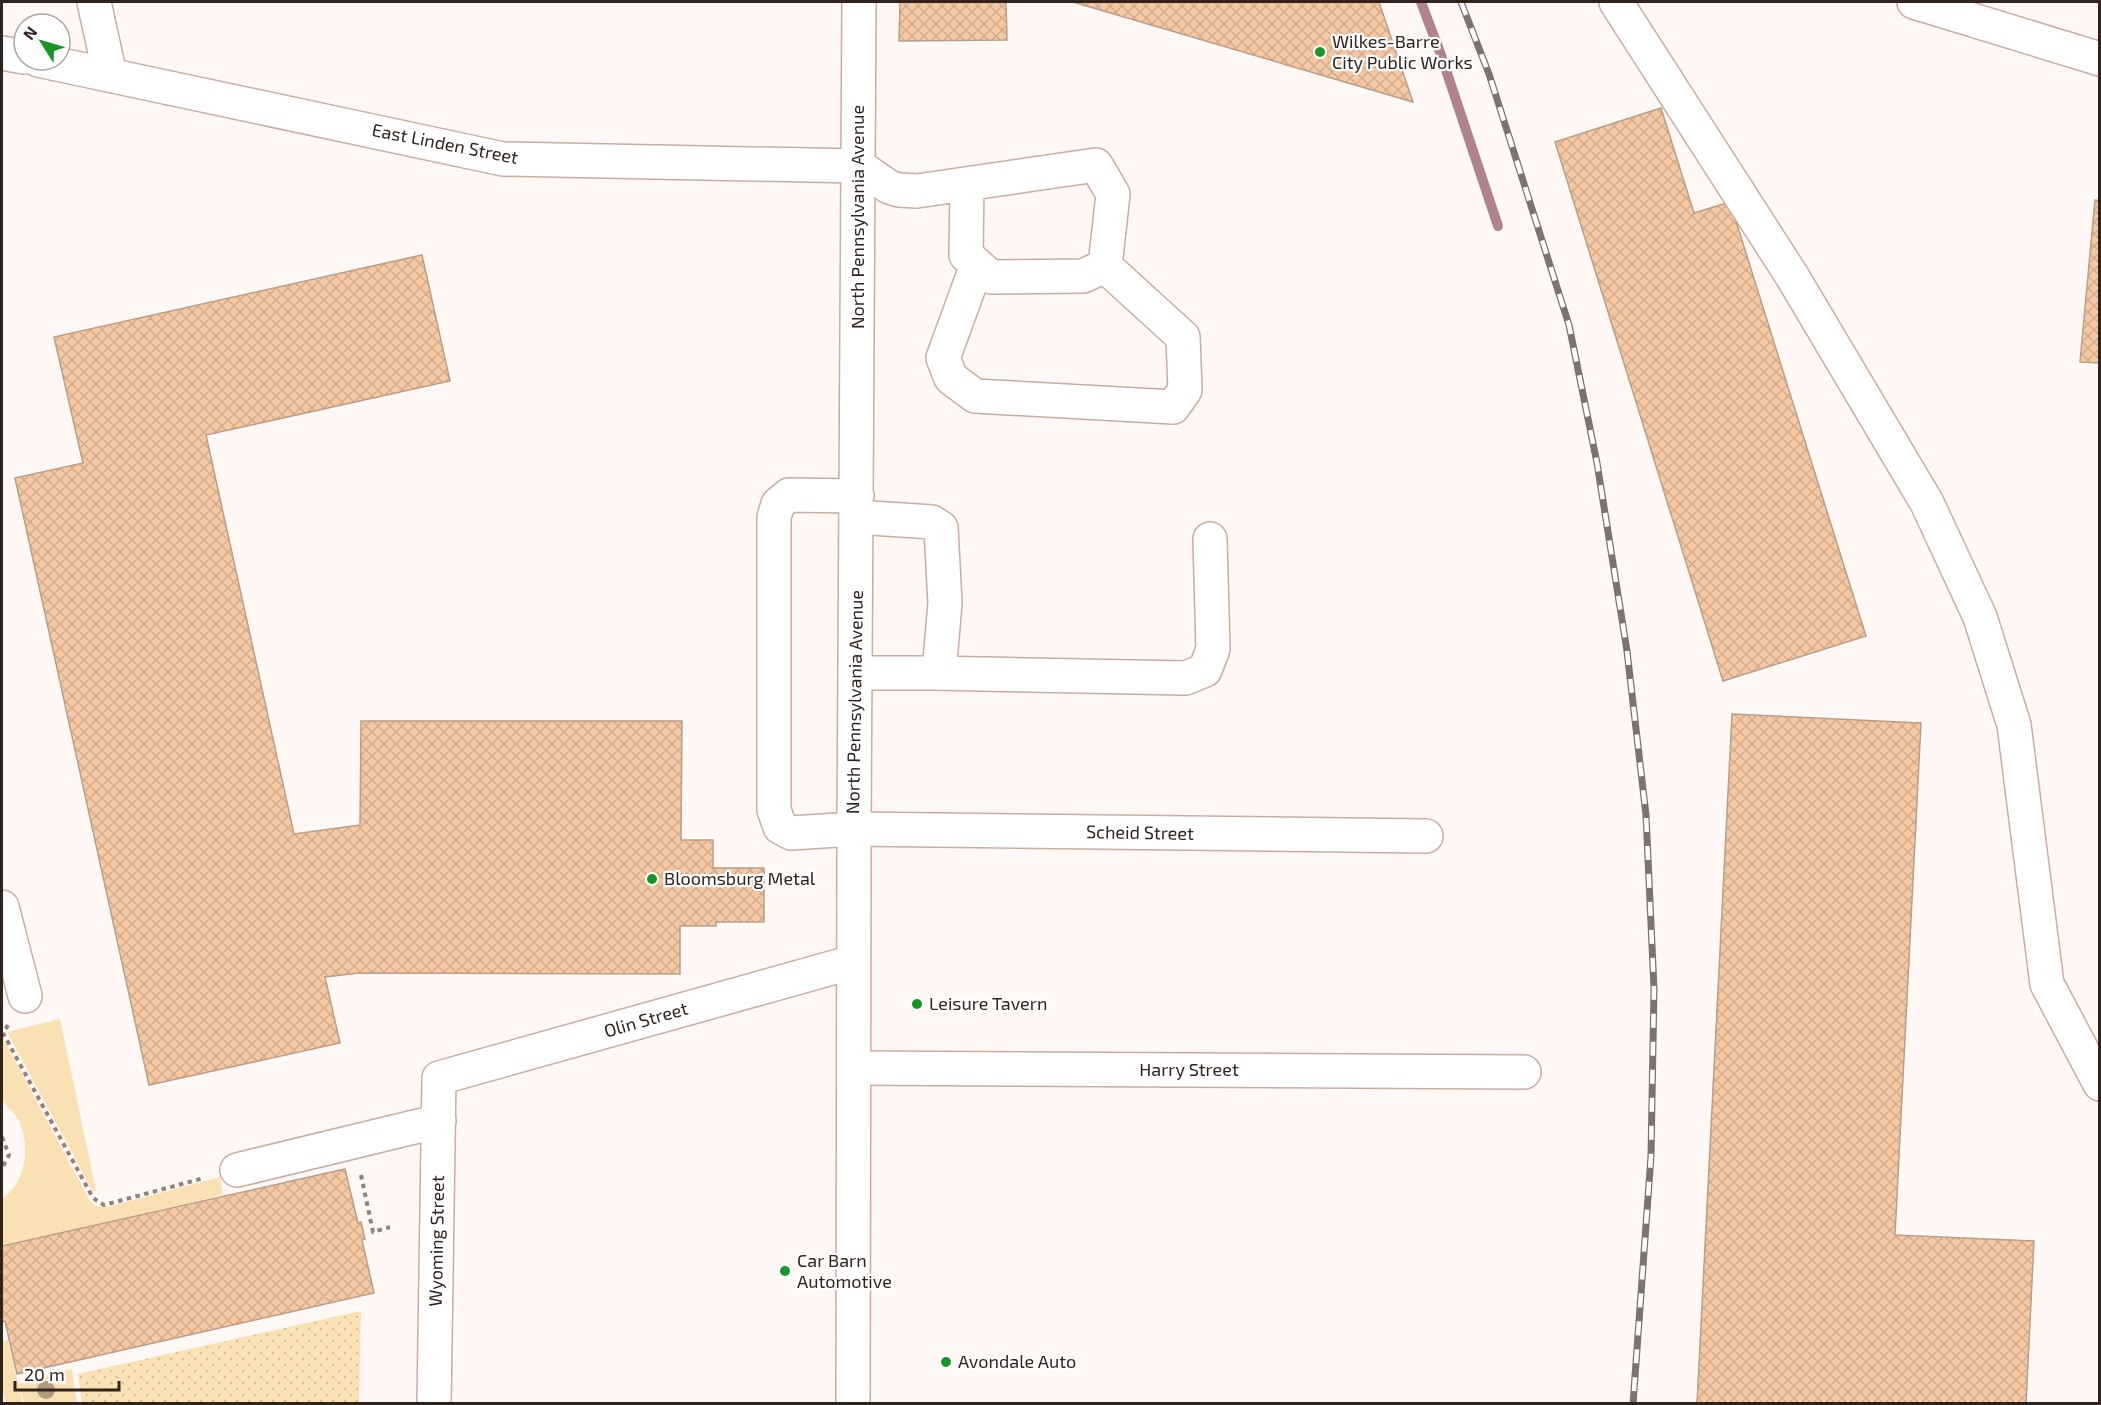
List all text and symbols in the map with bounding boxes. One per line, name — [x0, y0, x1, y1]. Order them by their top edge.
north arrow — [12, 12, 72, 72]
text: N — [19, 22, 41, 43]
place label: Wilkes-Barre City Public Works — [1332, 30, 1473, 73]
marker: Wilkes-Barre City Public Works — [1313, 45, 1327, 59]
street label: North Pennsylvania Avenue — [846, 105, 868, 329]
street label: East Linden Street — [370, 118, 520, 168]
street label: North Pennsylvania Avenue — [841, 590, 867, 814]
street label: Scheid Street — [1086, 820, 1194, 844]
place label: Bloomsburg Metal — [664, 867, 816, 889]
marker: Bloomsburg Metal — [645, 872, 659, 886]
place label: Leisure Tavern — [929, 992, 1047, 1014]
street label: Olin Street — [601, 997, 690, 1042]
marker: Leisure Tavern — [910, 997, 924, 1011]
street label: Harry Street — [1139, 1058, 1239, 1080]
street label: Wyoming Street — [424, 1175, 448, 1307]
place label: Car Barn Automotive — [797, 1249, 892, 1292]
marker: Car Barn Automotive — [778, 1264, 792, 1278]
place label: Avondale Auto — [958, 1350, 1076, 1372]
scale bar — [15, 1354, 118, 1392]
marker: Avondale Auto — [939, 1355, 953, 1369]
text: 20 m — [24, 1363, 65, 1385]

